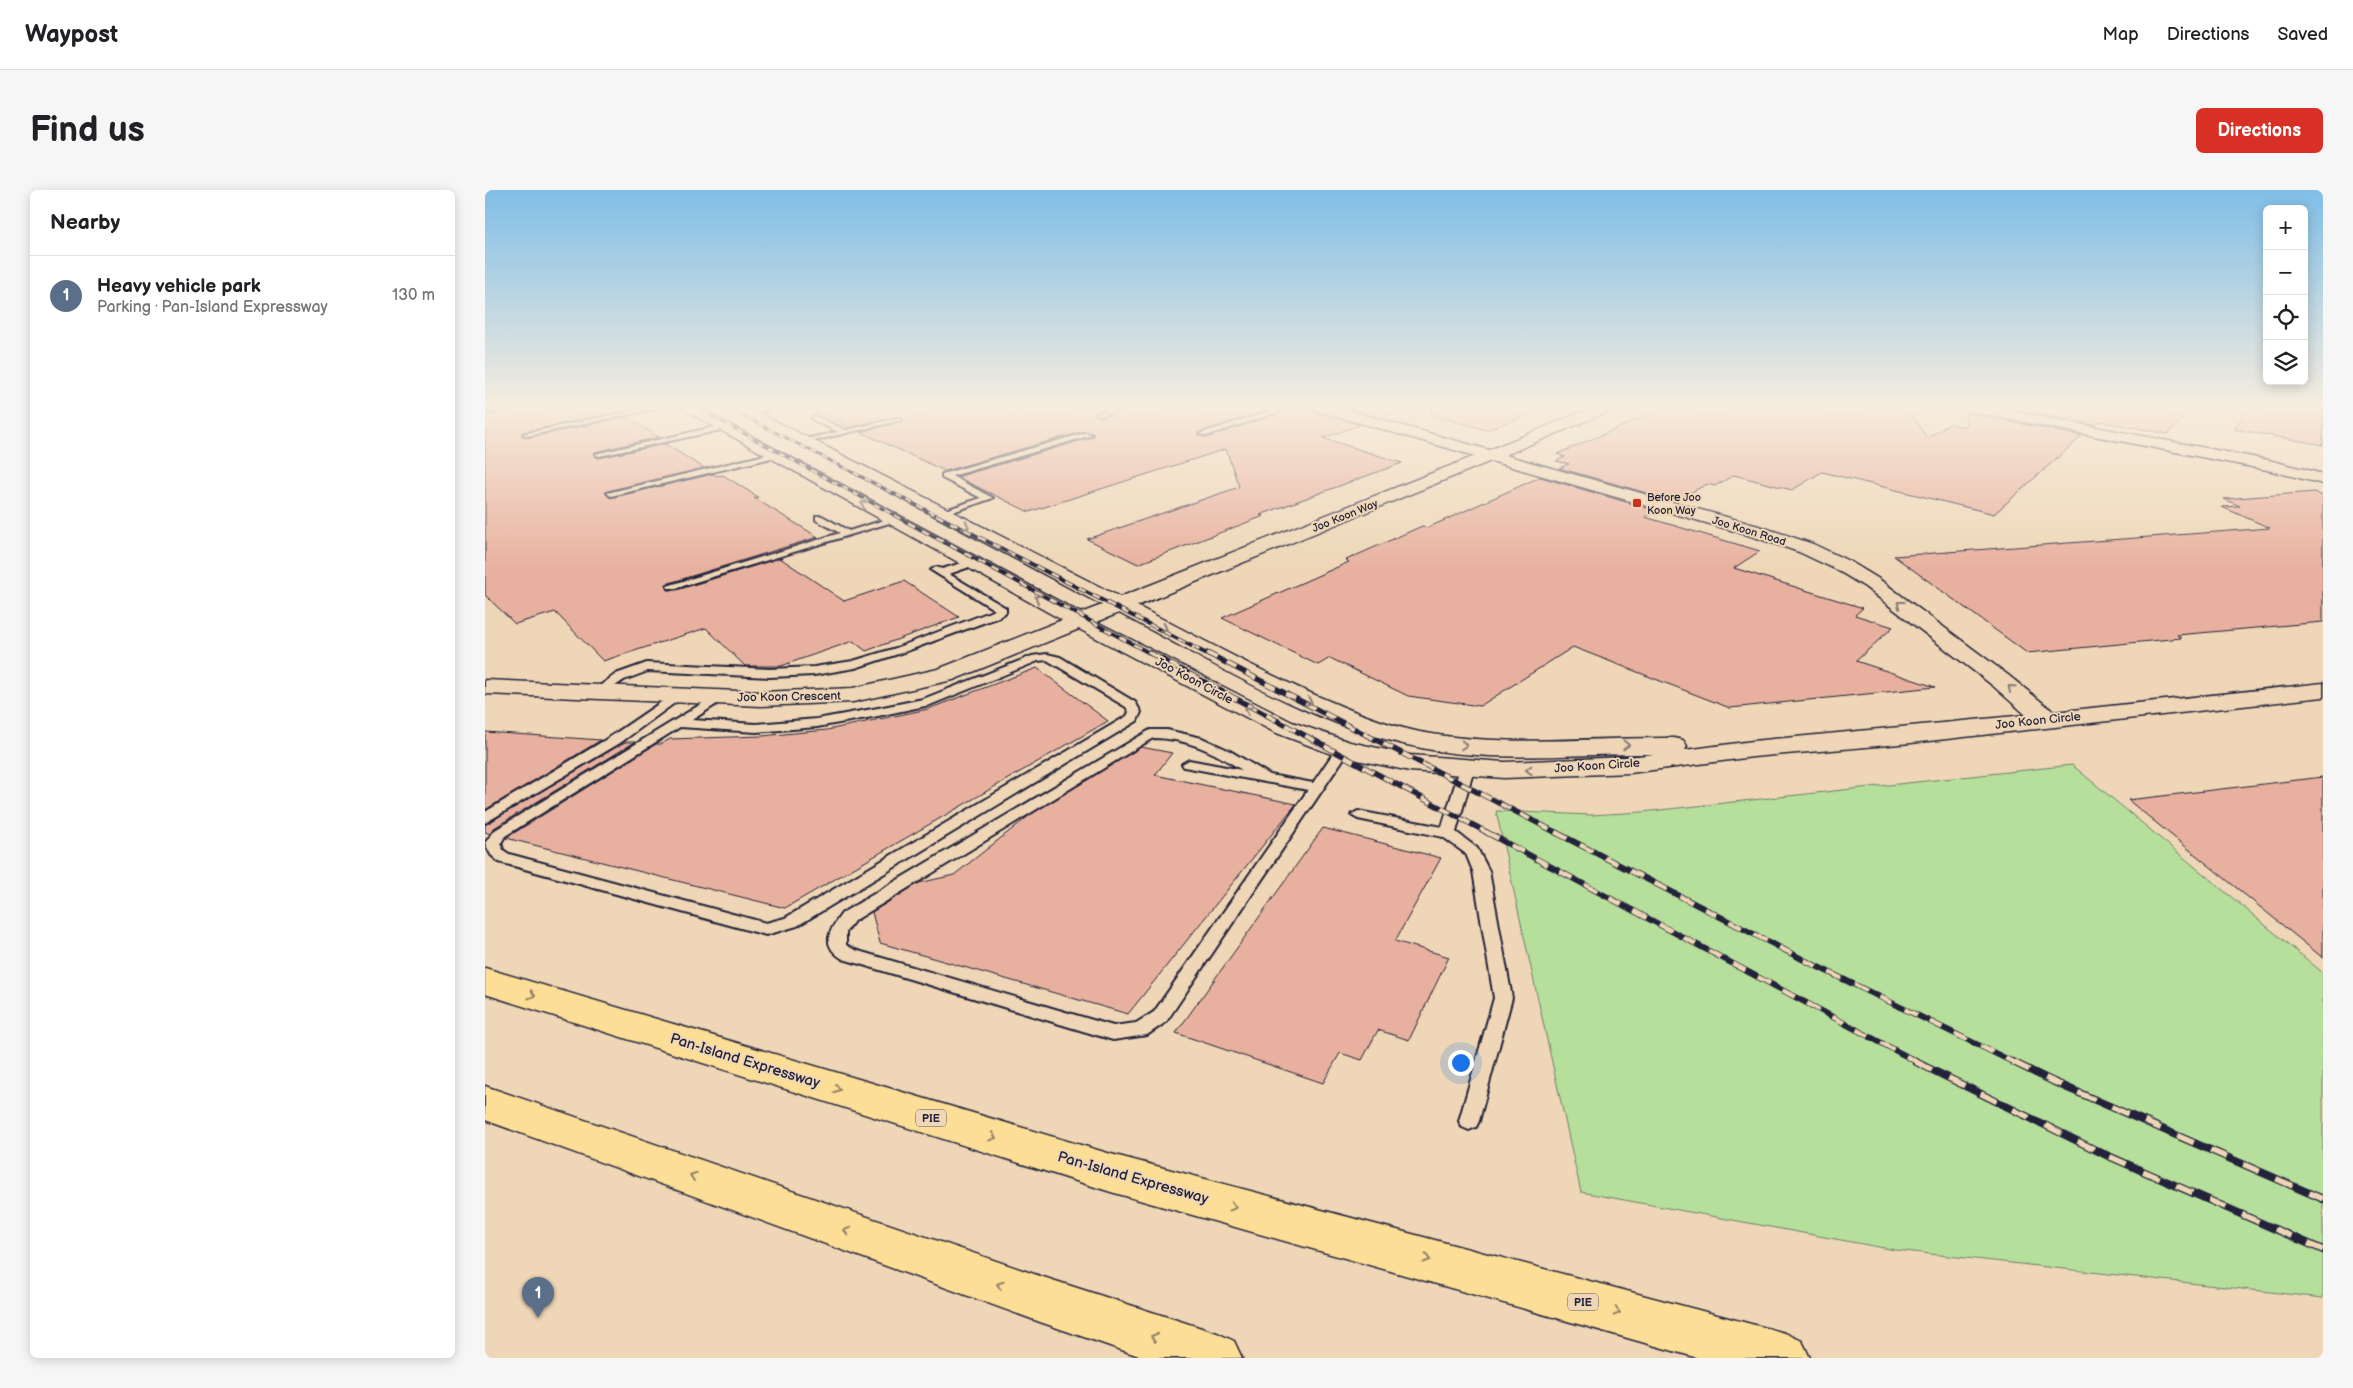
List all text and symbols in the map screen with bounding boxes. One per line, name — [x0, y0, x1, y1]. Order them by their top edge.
text: Waypost — [25, 20, 118, 49]
text: Map — [2103, 24, 2139, 45]
text: Directions — [2167, 24, 2249, 45]
text: Saved — [2277, 24, 2328, 45]
button: Directions — [2196, 108, 2323, 153]
text: Find us — [30, 109, 145, 152]
map controls — [2263, 205, 2308, 385]
button: + — [2263, 205, 2308, 250]
text: Nearby — [50, 210, 120, 235]
button: − — [2263, 250, 2308, 295]
text: Heavy vehicle park — [97, 275, 261, 298]
text: 1 — [63, 286, 69, 305]
text: 130 m — [392, 286, 435, 305]
button: locate — [2263, 295, 2308, 340]
text: Parking · Pan-Island Expressway — [97, 298, 328, 317]
button: layers — [2263, 340, 2308, 385]
place label: Before Joo Koon Way — [1647, 491, 1701, 517]
street label: Joo Koon Way — [1310, 497, 1380, 535]
marker: Before Joo Koon Way — [1631, 497, 1643, 509]
one-way arrow — [861, 500, 870, 510]
street label: Joo Koon Road — [1711, 514, 1787, 548]
one-way arrow — [961, 520, 970, 530]
one-way arrow — [1034, 595, 1043, 605]
one-way arrow — [1897, 601, 1906, 610]
one-way arrow — [1158, 622, 1167, 632]
street label: Joo Koon Circle — [1153, 654, 1235, 708]
one-way arrow — [2007, 685, 2016, 694]
street label: Joo Koon Crescent — [737, 689, 841, 705]
one-way arrow — [1303, 695, 1312, 705]
one-way arrow — [1245, 706, 1254, 716]
street label: Joo Koon Circle — [1995, 709, 2081, 733]
one-way arrow — [1460, 739, 1468, 750]
one-way arrow — [1623, 740, 1631, 750]
street label: Joo Koon Circle — [1554, 756, 1640, 776]
one-way arrow — [1524, 765, 1532, 775]
one-way arrow — [527, 990, 535, 1000]
street label: Pan-Island Expressway — [668, 1029, 822, 1093]
your location — [1448, 1050, 1474, 1076]
one-way arrow — [833, 1084, 841, 1094]
road number: PIE — [916, 1110, 946, 1126]
one-way arrow — [988, 1131, 996, 1141]
street label: Pan-Island Expressway — [1055, 1147, 1211, 1209]
one-way arrow — [690, 1172, 698, 1182]
one-way arrow — [1228, 1201, 1236, 1211]
one-way arrow — [843, 1226, 851, 1236]
one-way arrow — [1422, 1254, 1430, 1264]
pin: 1 — [522, 1277, 554, 1318]
one-way arrow — [996, 1281, 1005, 1291]
road number: PIE — [1568, 1294, 1598, 1310]
one-way arrow — [1613, 1306, 1621, 1316]
one-way arrow — [1150, 1333, 1158, 1343]

